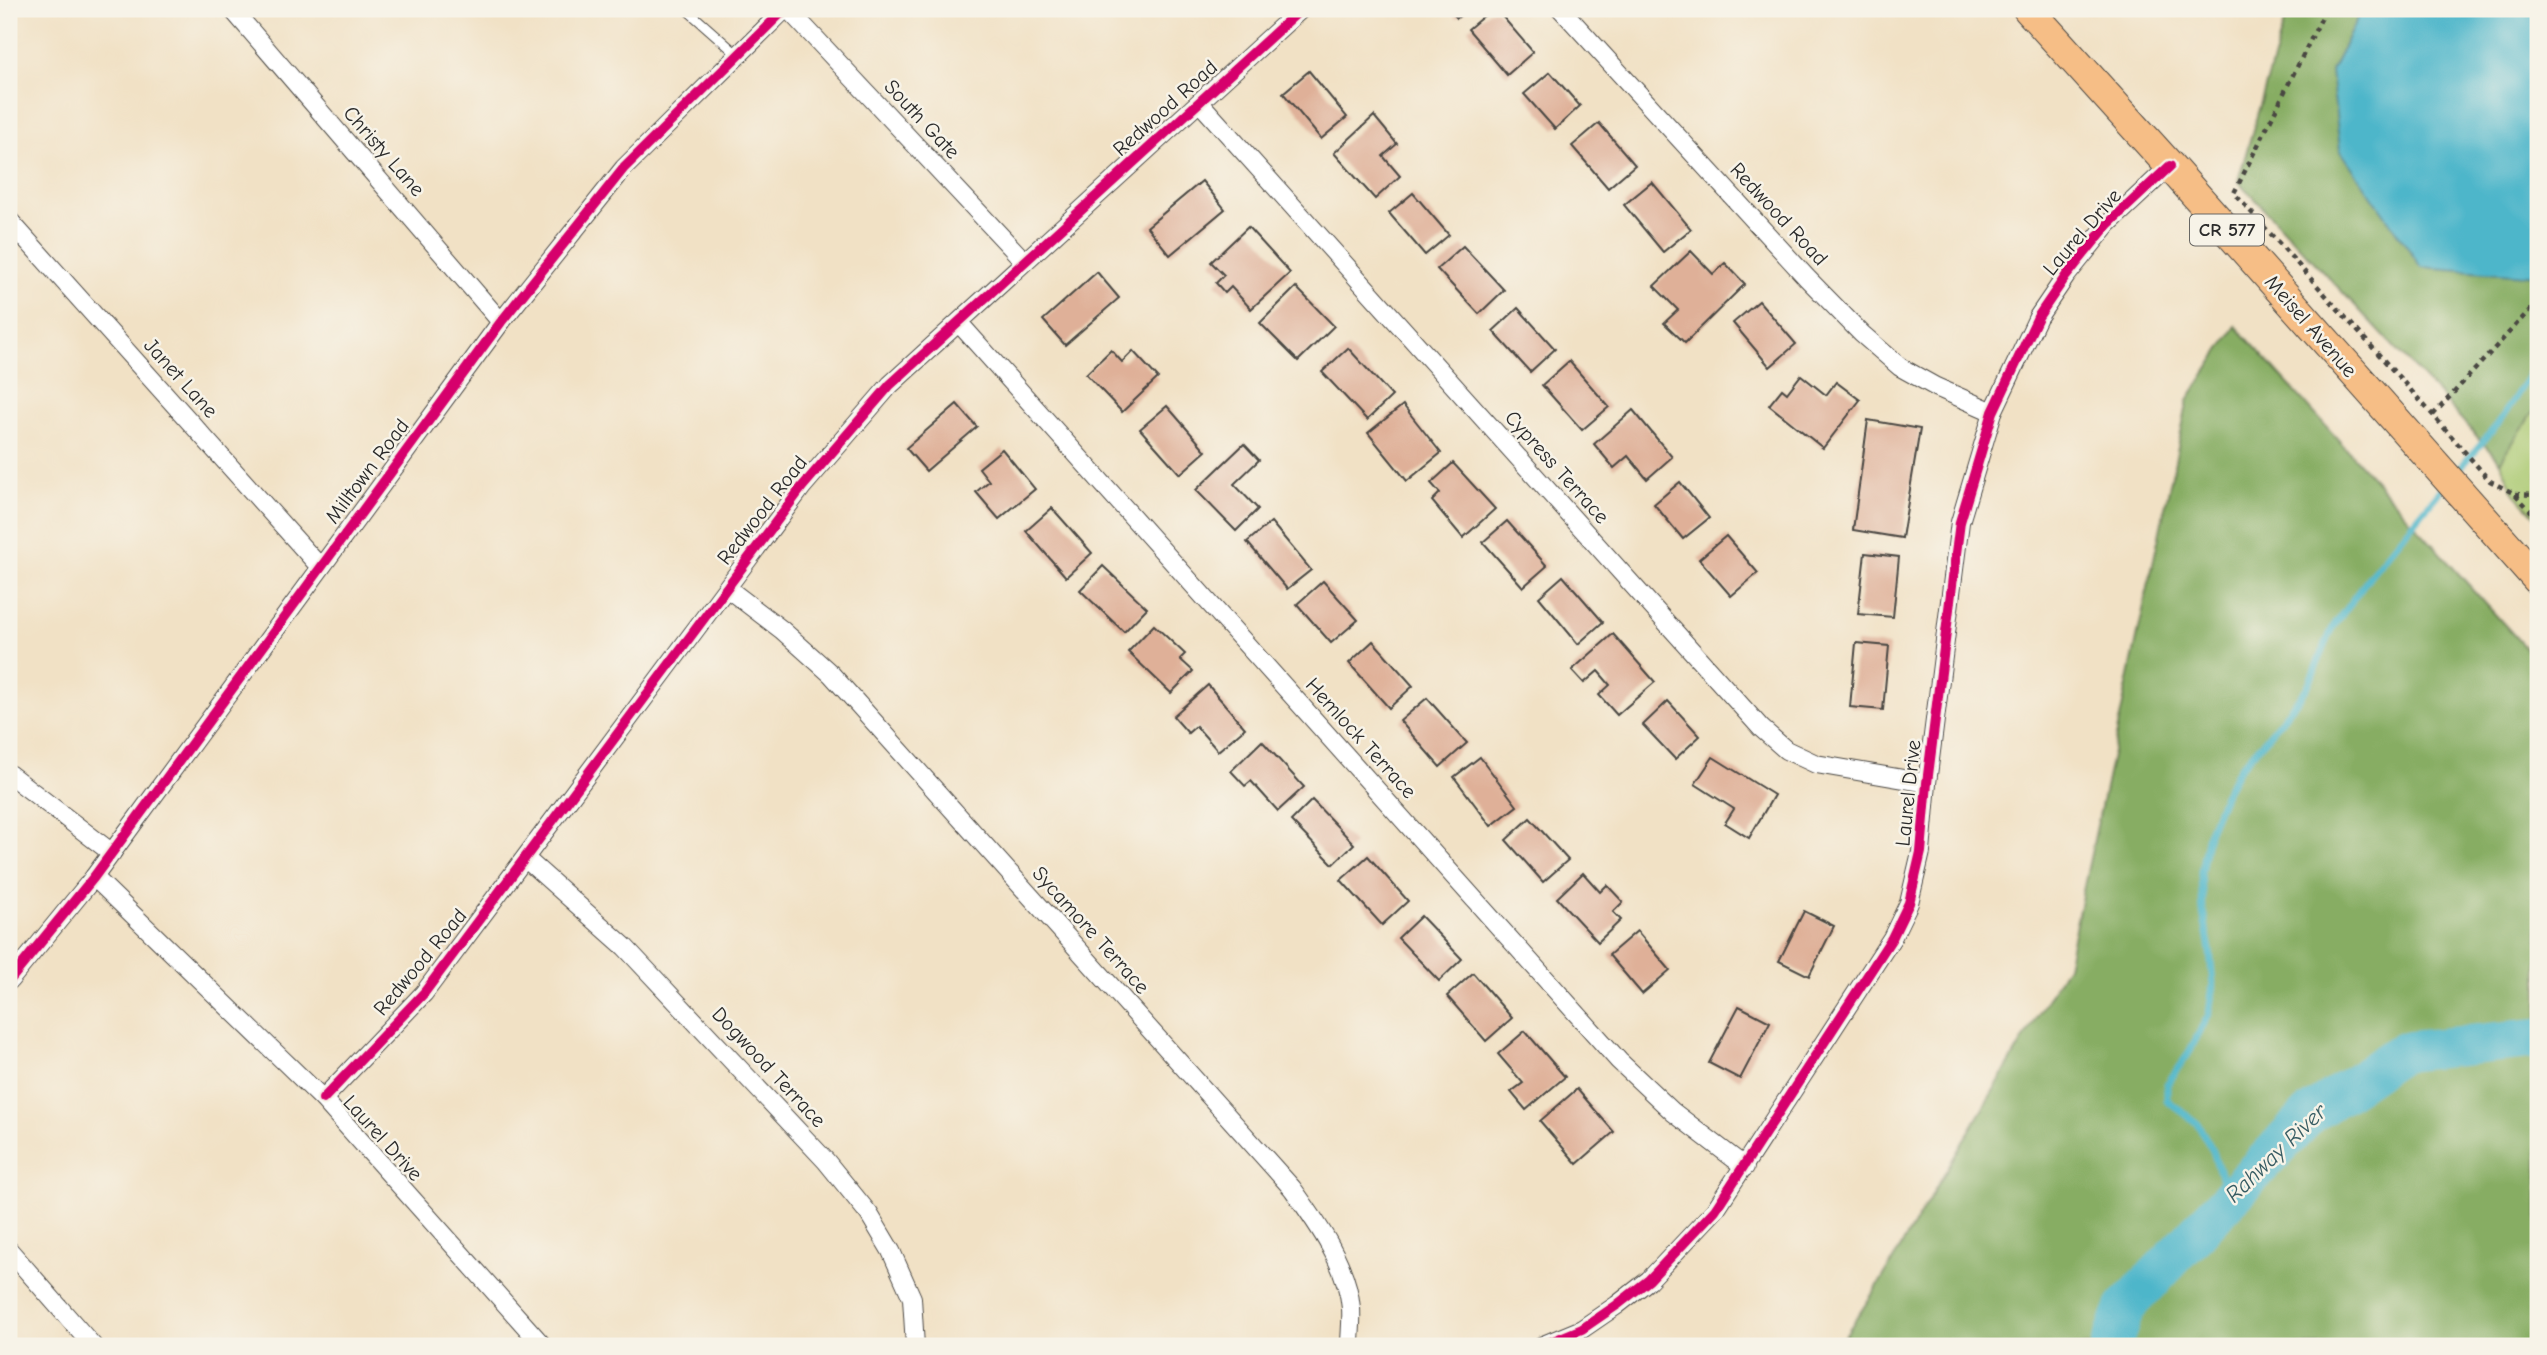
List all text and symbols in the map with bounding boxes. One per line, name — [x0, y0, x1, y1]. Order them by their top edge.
street label: Redwood Road — [1108, 55, 1222, 161]
street label: South Gate — [879, 74, 965, 164]
street label: Christy Lane — [338, 101, 430, 201]
street label: Redwood Road — [1725, 158, 1833, 270]
street label: Laurel Drive — [2038, 184, 2126, 280]
road number: CR 577 — [2190, 214, 2264, 246]
street label: Meisel Avenue — [2260, 270, 2362, 382]
street label: Janet Lane — [139, 333, 223, 423]
street label: Cypress Terrace — [1500, 405, 1614, 529]
street label: Milltown Road — [320, 414, 414, 528]
street label: Redwood Road — [712, 451, 812, 569]
street label: Hemlock Terrace — [1301, 673, 1421, 803]
street label: Laurel Drive — [1890, 739, 1926, 847]
street label: Sycamore Terrace — [1028, 861, 1154, 999]
street label: Redwood Road — [368, 904, 472, 1020]
street label: Dogwood Terrace — [707, 1002, 831, 1132]
street label: Laurel Drive — [338, 1090, 428, 1186]
water label: Rahway River — [2220, 1097, 2333, 1208]

